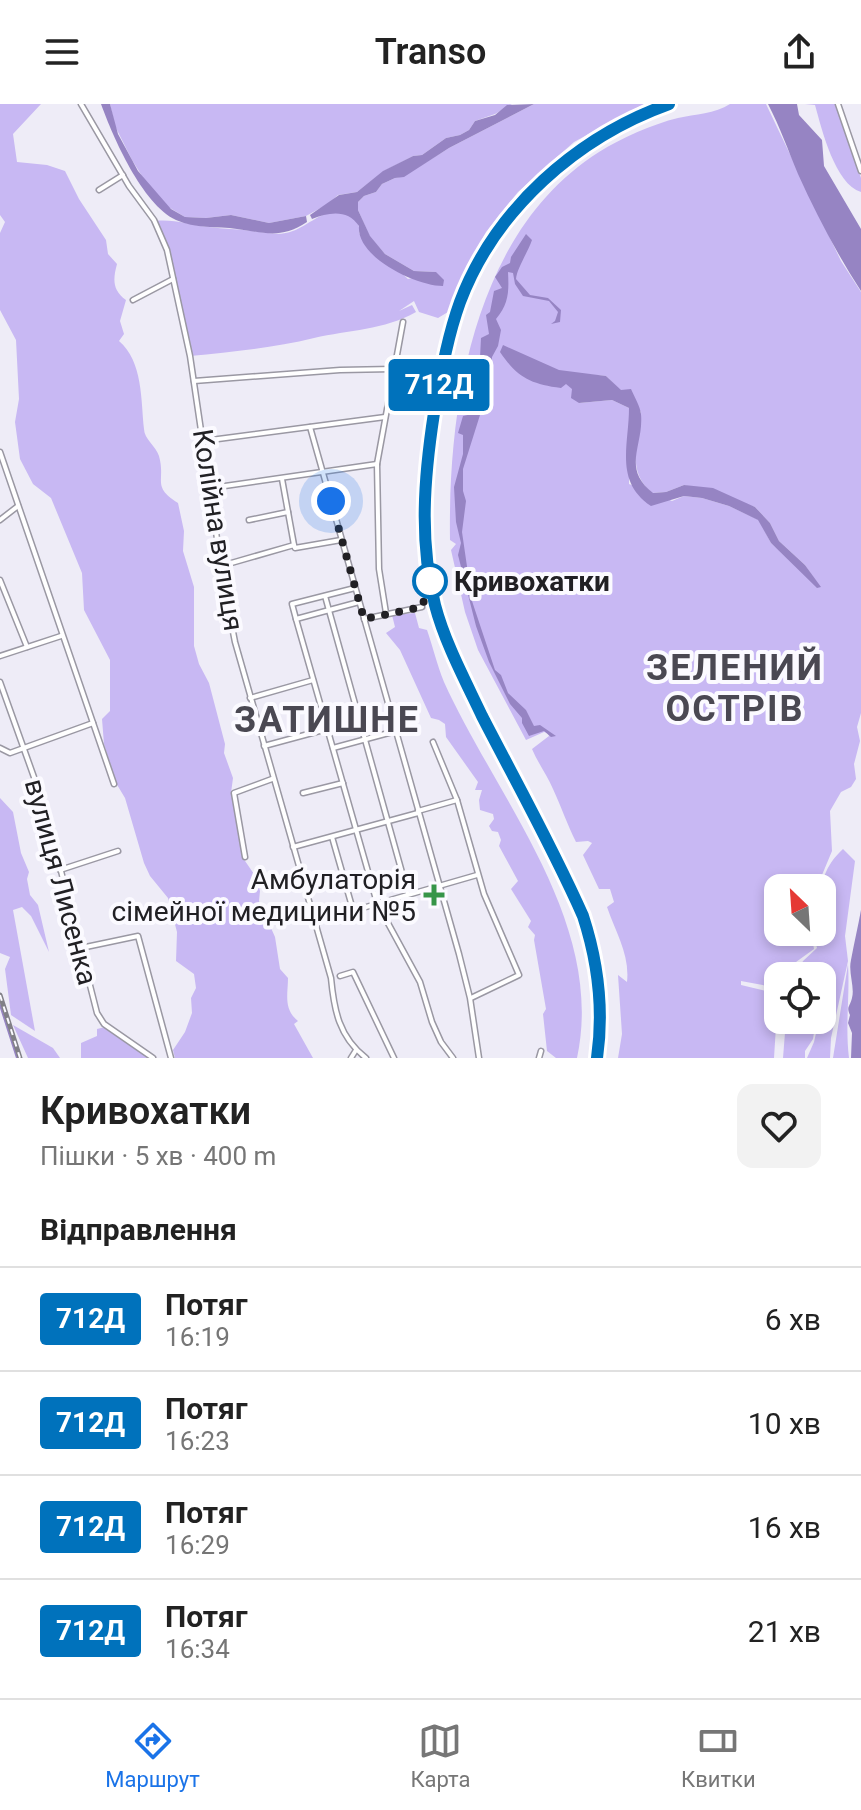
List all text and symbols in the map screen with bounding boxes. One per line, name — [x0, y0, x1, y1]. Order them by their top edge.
icon: menu — [40, 30, 84, 74]
icon: share — [777, 30, 821, 74]
text: Transo — [375, 31, 486, 73]
line badge: 712Д — [383, 359, 495, 411]
text: 712Д — [404, 368, 474, 401]
street label: Колійна вулиця — [186, 427, 250, 633]
your location — [311, 481, 351, 521]
marker: Кривохатки — [413, 564, 447, 598]
place label: Кривохатки — [454, 565, 610, 598]
district label: ЗЕЛЕНИЙ ОСТРІВ — [646, 646, 824, 730]
district label: ЗАТИШНЕ — [234, 699, 420, 741]
street label: вулиця Лисенка — [18, 775, 104, 989]
place label: Амбулаторія сімейної медицини №5 — [112, 863, 416, 928]
north arrow — [764, 874, 836, 946]
map controls — [764, 874, 836, 1034]
marker: Амбулаторія сімейної медицини №5 — [423, 884, 445, 906]
button: locate — [764, 962, 836, 1034]
button: heart — [737, 1084, 821, 1168]
text: Кривохатки — [40, 1089, 251, 1133]
text: Пішки · 5 хв · 400 m — [40, 1141, 276, 1171]
text: Відправлення — [40, 1212, 237, 1247]
text: Потяг — [165, 1287, 247, 1322]
text: 712Д — [56, 1302, 125, 1335]
text: 6 хв — [765, 1302, 821, 1337]
text: 16:19 — [165, 1322, 230, 1352]
text: Потяг — [165, 1391, 247, 1426]
text: 712Д — [56, 1406, 125, 1439]
text: 10 хв — [748, 1406, 821, 1441]
text: 16:23 — [165, 1426, 230, 1456]
text: Потяг — [165, 1495, 247, 1530]
text: 712Д — [56, 1510, 125, 1543]
text: 16 хв — [748, 1510, 821, 1545]
text: 16:29 — [165, 1530, 230, 1560]
text: Потяг — [165, 1599, 247, 1634]
text: 712Д — [56, 1614, 125, 1647]
text: 21 хв — [748, 1614, 821, 1649]
text: 16:34 — [165, 1634, 230, 1664]
tab: Маршрут — [105, 1719, 200, 1792]
tab: Карта — [410, 1719, 470, 1792]
tab: Квитки — [681, 1719, 756, 1792]

